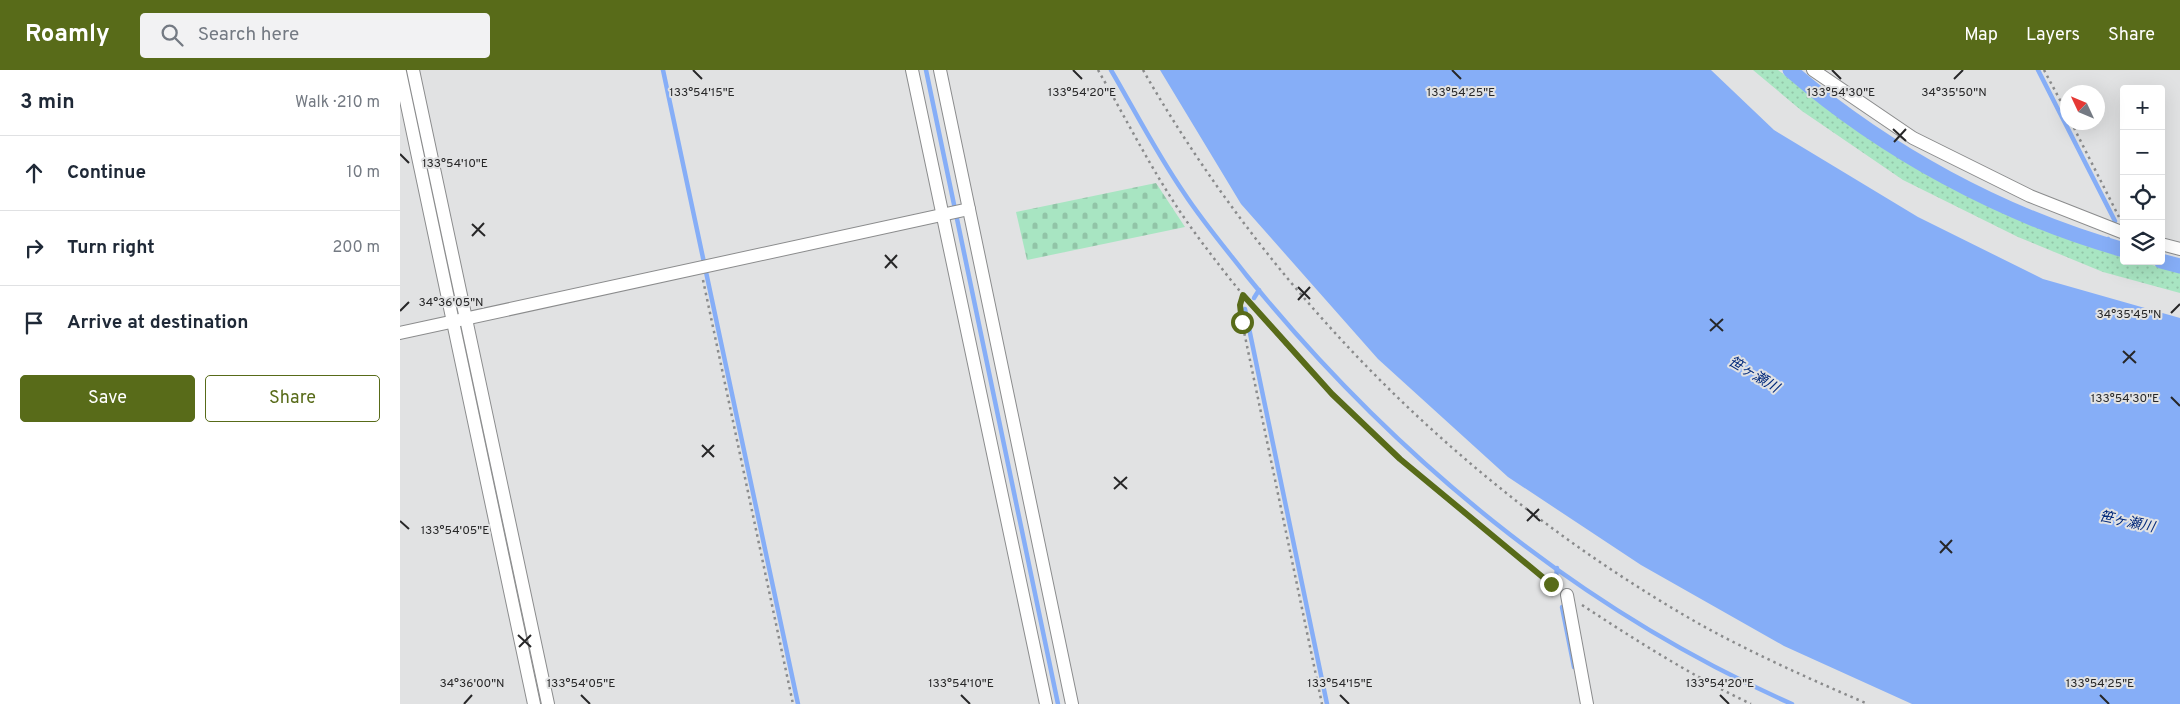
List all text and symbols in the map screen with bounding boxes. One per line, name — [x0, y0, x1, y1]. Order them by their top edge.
search box — [140, 13, 490, 58]
text: Roamly — [25, 20, 110, 50]
icon: search — [158, 21, 186, 49]
text: Search here — [198, 23, 299, 47]
text: Map — [1964, 24, 1998, 47]
text: Layers — [2026, 24, 2080, 47]
text: Share — [2108, 24, 2155, 47]
text: 133°54'15"E — [669, 85, 735, 101]
text: 133°54'20"E — [1048, 85, 1116, 101]
text: 133°54'25"E — [1427, 85, 1495, 101]
text: 133°54'30"E — [1807, 85, 1875, 101]
text: 34°35'50"N — [1921, 85, 1987, 101]
north arrow — [2060, 85, 2105, 130]
map controls — [2120, 85, 2165, 265]
button: + — [2120, 85, 2165, 130]
text: 3 min — [20, 89, 75, 116]
text: Walk · 210 m — [295, 93, 380, 113]
button: − — [2120, 130, 2165, 175]
text: 133°54'10"E — [422, 156, 488, 172]
icon: ahead — [20, 159, 48, 187]
text: Continue — [67, 161, 146, 185]
text: 10 m — [346, 163, 380, 183]
button: locate — [2120, 175, 2165, 220]
button: layers — [2120, 220, 2165, 265]
icon: right — [20, 234, 48, 262]
text: Turn right — [67, 236, 155, 260]
text: 200 m — [332, 238, 380, 258]
text: 34°36'05"N — [418, 295, 484, 311]
text: 34°35'45"N — [2096, 307, 2162, 323]
icon: arrive — [20, 309, 48, 337]
text: Arrive at destination — [67, 311, 248, 335]
route start — [1231, 311, 1254, 334]
water label: 笹ヶ瀬川 — [1725, 354, 1783, 398]
button: Save — [20, 375, 195, 422]
button: Share — [205, 375, 380, 422]
text: 133°54'30"E — [2091, 391, 2159, 407]
water label: 笹ヶ瀬川 — [2098, 508, 2158, 537]
text: 133°54'05"E — [421, 523, 489, 539]
route end — [1540, 573, 1563, 596]
text: 34°36'00"N — [439, 676, 505, 692]
text: 133°54'05"E — [547, 676, 615, 692]
text: 133°54'10"E — [928, 676, 994, 692]
text: 133°54'15"E — [1307, 676, 1373, 692]
text: 133°54'20"E — [1686, 676, 1754, 692]
text: 133°54'25"E — [2066, 676, 2134, 692]

